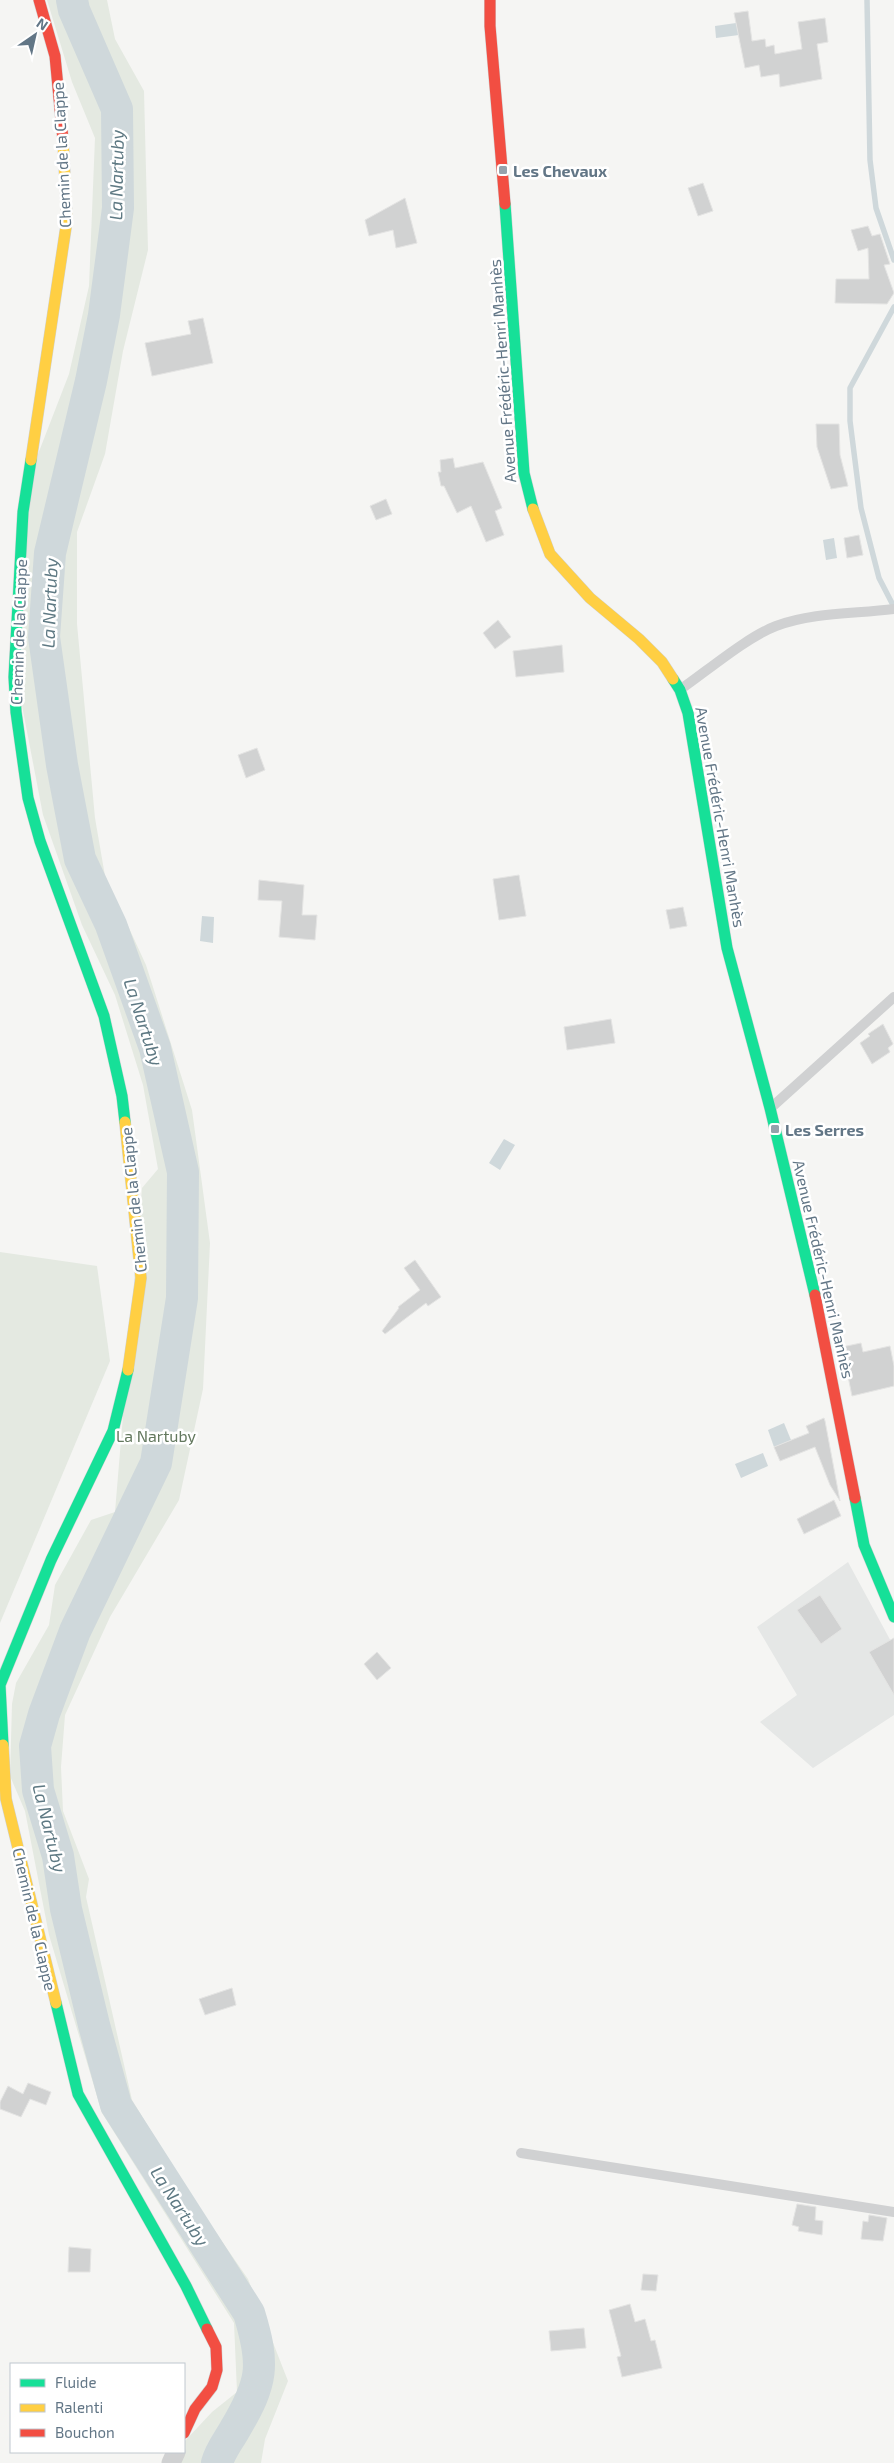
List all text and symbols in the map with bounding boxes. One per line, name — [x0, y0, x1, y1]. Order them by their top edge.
north arrow — [10, 10, 60, 60]
text: N — [34, 14, 51, 34]
street label: Chemin de la Clappe — [48, 82, 74, 228]
water label: La Nartuby — [104, 129, 128, 220]
place label: Les Chevaux — [513, 161, 607, 180]
marker: Les Chevaux — [497, 164, 509, 176]
street label: Avenue Frédéric-Henri Manhès — [485, 259, 519, 483]
water label: La Nartuby — [36, 557, 62, 649]
street label: Chemin de la Clappe — [6, 559, 30, 705]
street label: Avenue Frédéric-Henri Manhès — [692, 705, 750, 929]
water label: La Nartuby — [120, 976, 169, 1069]
place label: Les Serres — [785, 1120, 864, 1139]
marker: Les Serres — [769, 1123, 781, 1135]
street label: Chemin de la Clappe — [116, 1126, 150, 1274]
street label: Avenue Frédéric-Henri Manhès — [790, 1158, 858, 1380]
park label: La Nartuby — [116, 1426, 196, 1445]
water label: La Nartuby — [28, 1781, 72, 1875]
street label: Chemin de la Clappe — [9, 1846, 61, 1992]
water label: La Nartuby — [146, 2162, 214, 2250]
legend — [10, 2363, 185, 2453]
text: Fluide — [55, 2373, 96, 2391]
text: Ralenti — [55, 2398, 103, 2416]
text: Bouchon — [55, 2423, 115, 2441]

